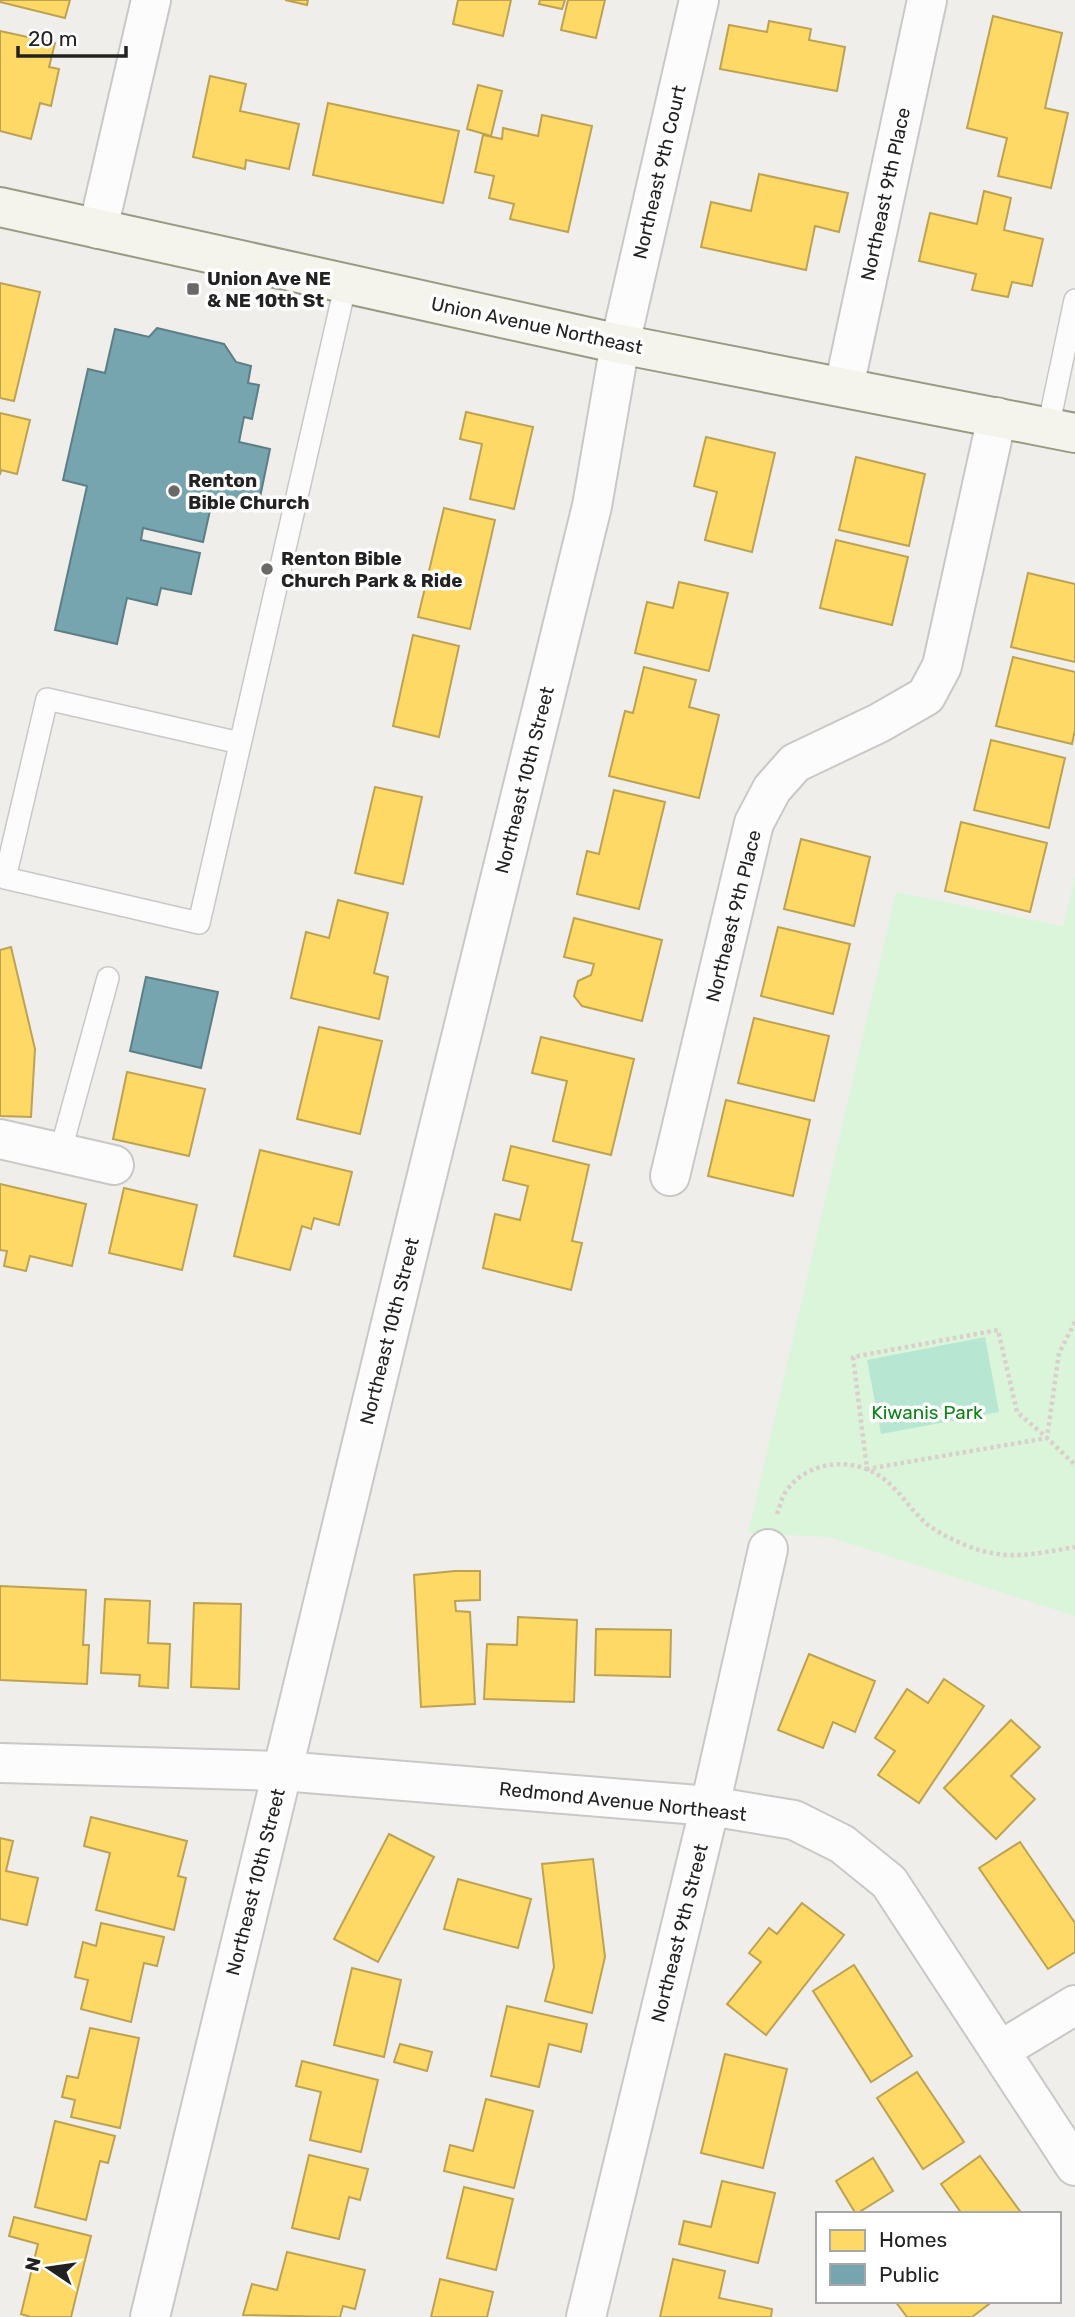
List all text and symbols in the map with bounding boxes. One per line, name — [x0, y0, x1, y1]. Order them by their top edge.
scale bar — [18, 14, 126, 58]
text: 20 m — [28, 26, 77, 51]
street label: Northeast 9th Court — [628, 82, 691, 261]
street label: Northeast 9th Place — [856, 105, 915, 283]
place label: Union Ave NE & NE 10th St — [207, 267, 331, 312]
marker: Union Ave NE & NE 10th St — [185, 281, 201, 297]
street label: Union Avenue Northeast — [429, 292, 645, 359]
place label: Renton Bible Church — [188, 469, 310, 514]
marker: Renton Bible Church — [166, 483, 182, 499]
place label: Renton Bible Church Park & Ride — [281, 547, 463, 592]
marker: Renton Bible Church Park & Ride — [259, 561, 275, 577]
street label: Northeast 10th Street — [490, 684, 559, 876]
street label: Northeast 9th Place — [701, 828, 766, 1005]
street label: Northeast 10th Street — [355, 1235, 424, 1427]
park label: Kiwanis Park — [871, 1401, 983, 1424]
street label: Redmond Avenue Northeast — [498, 1777, 748, 1826]
street label: Northeast 10th Street — [221, 1786, 290, 1978]
street label: Northeast 9th Street — [646, 1841, 713, 2025]
legend — [816, 2212, 1061, 2303]
text: Homes — [879, 2227, 947, 2252]
north arrow — [14, 2233, 84, 2303]
text: N — [20, 2255, 46, 2274]
text: Public — [879, 2262, 939, 2287]

